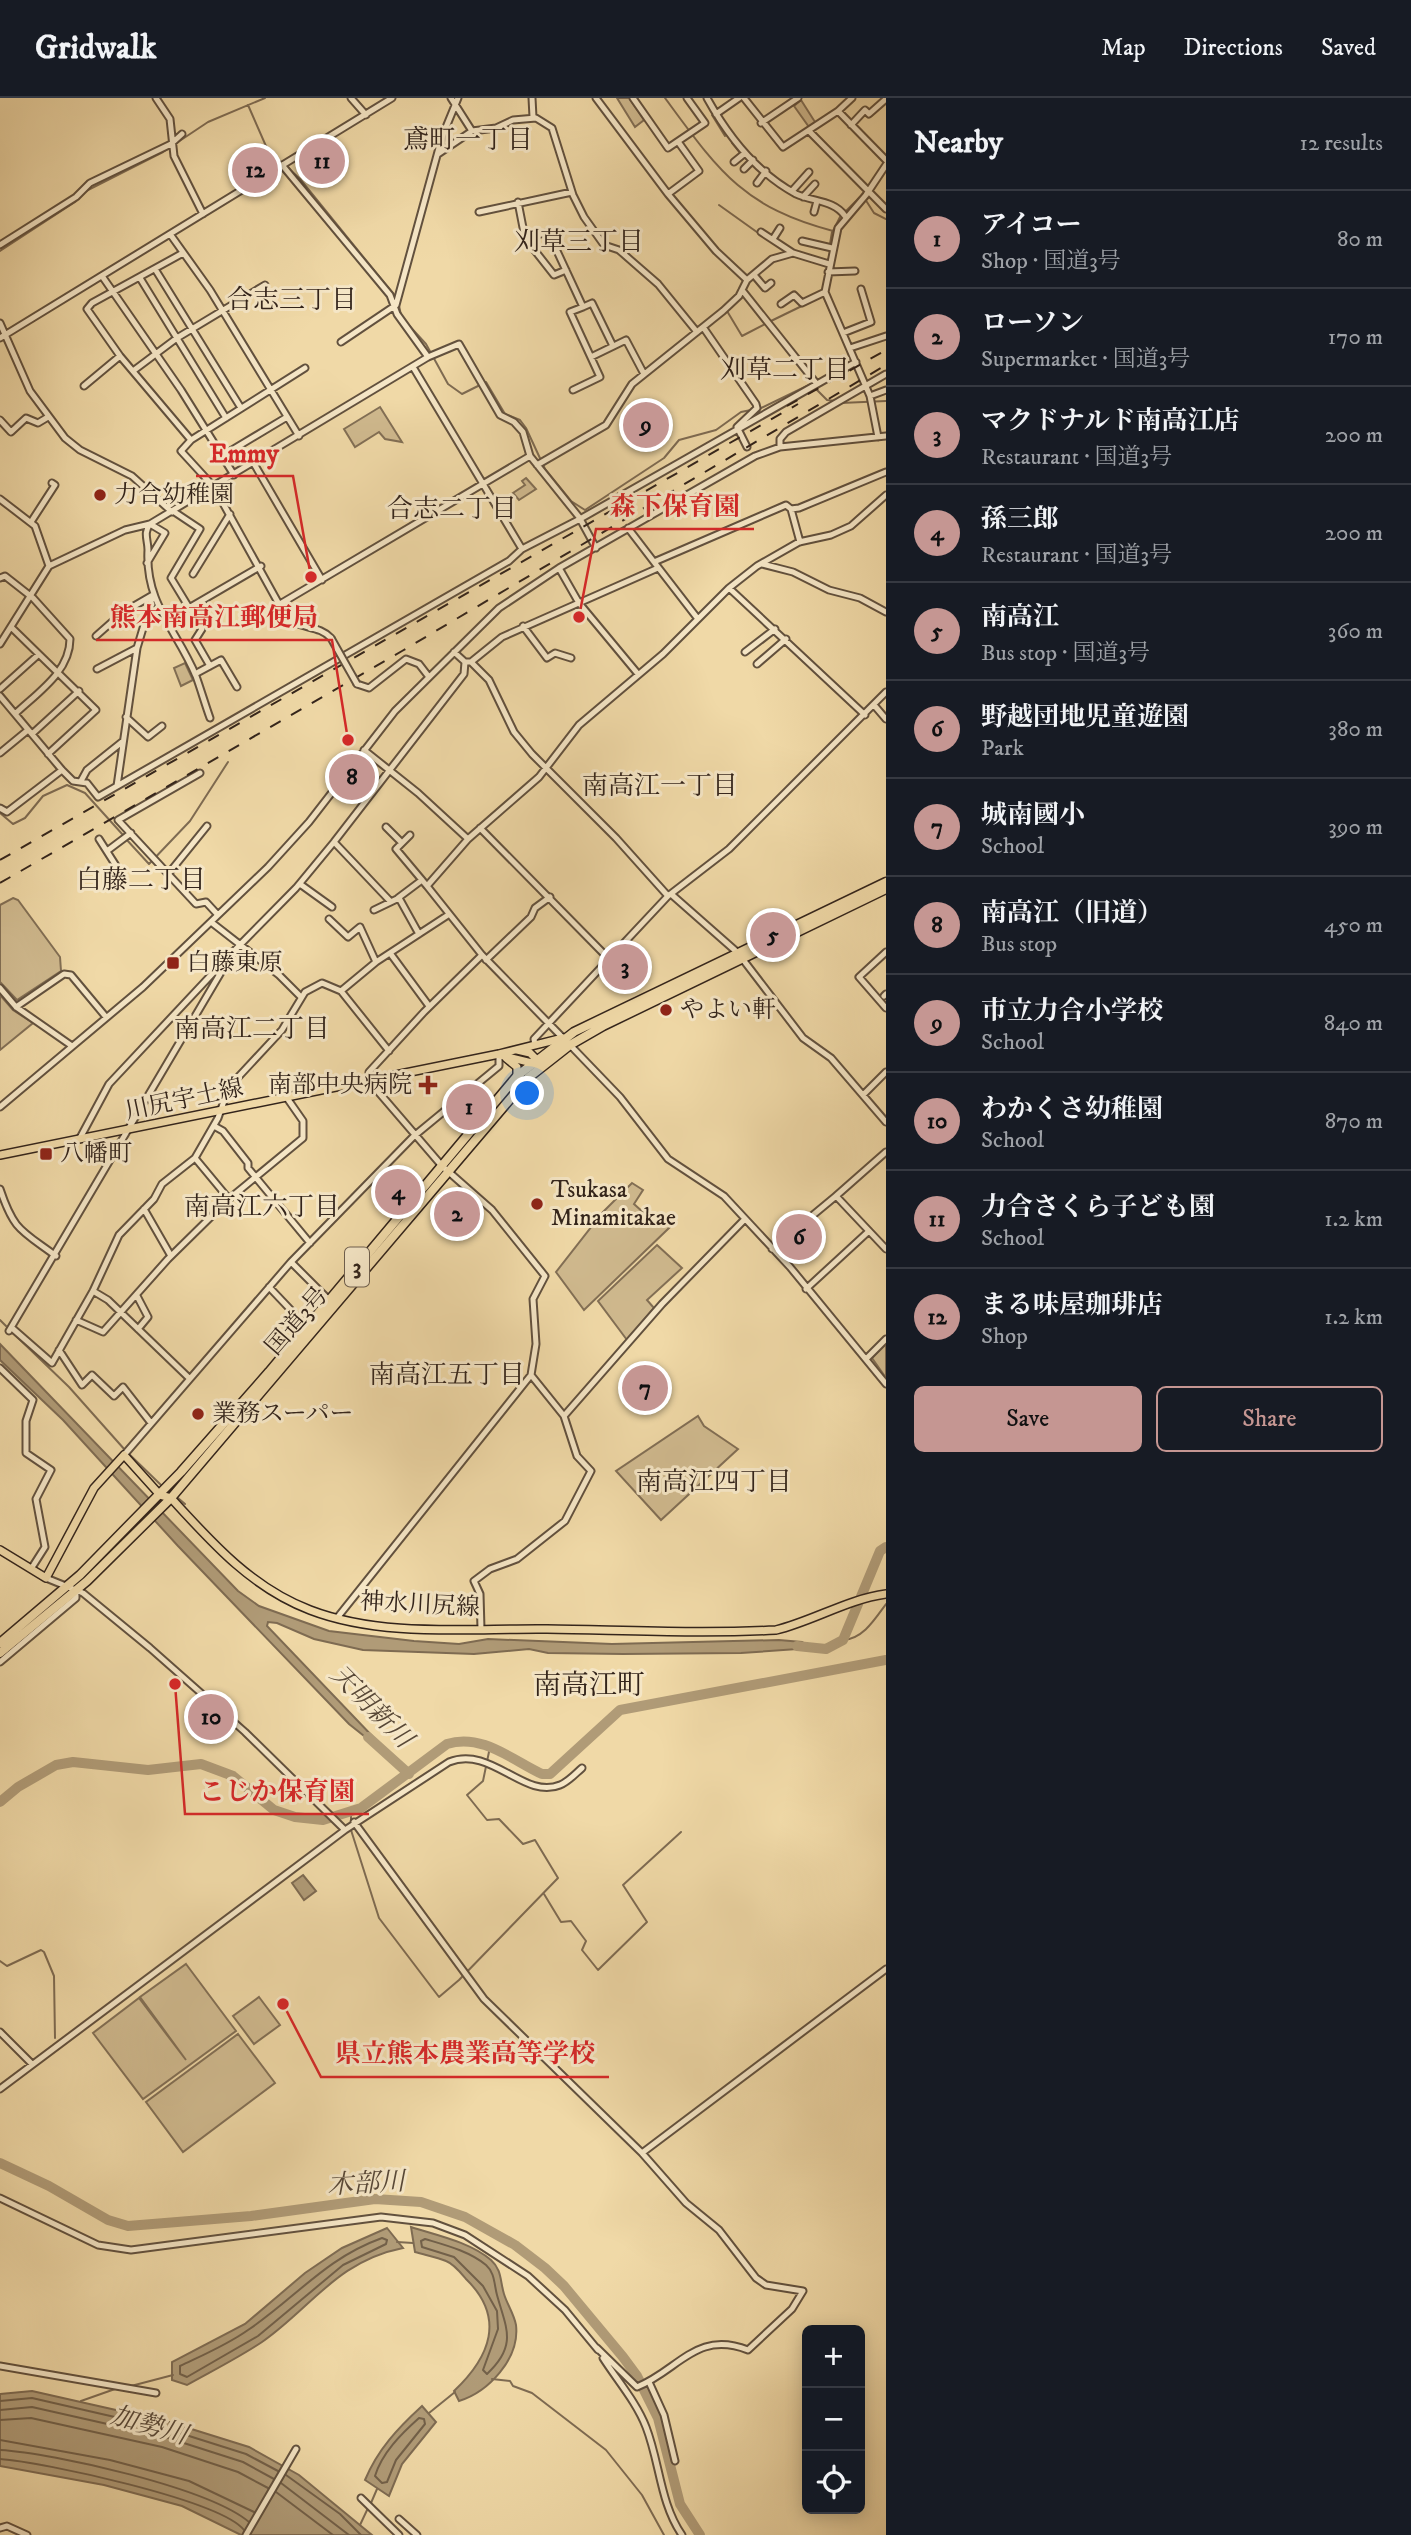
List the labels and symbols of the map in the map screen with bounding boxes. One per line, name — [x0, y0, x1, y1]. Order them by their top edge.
district label: 鳶町一丁目 — [403, 124, 533, 157]
pin: 11 — [299, 135, 345, 187]
pin: 12 — [232, 144, 278, 196]
district label: 刈草三丁目 — [514, 226, 644, 259]
district label: 合志三丁目 — [227, 284, 357, 317]
district label: 刈草二丁目 — [720, 354, 850, 387]
pin: 9 — [623, 399, 669, 451]
callout: Emmy — [196, 429, 293, 476]
text: Emmy — [209, 438, 279, 471]
place label: 力合幼稚園 — [114, 480, 234, 510]
callout: 森下保育園 — [596, 482, 754, 529]
marker: 力合幼稚園 — [92, 487, 108, 503]
text: 森下保育園 — [610, 491, 740, 524]
district label: 合志二丁目 — [387, 493, 517, 526]
callout: 熊本南高江郵便局 — [96, 593, 332, 640]
text: 熊本南高江郵便局 — [110, 602, 318, 635]
pin: 8 — [329, 751, 375, 803]
district label: 南高江一丁目 — [582, 770, 738, 803]
district label: 白藤二丁目 — [76, 864, 206, 897]
pin: 5 — [750, 909, 796, 961]
pin: 3 — [602, 941, 648, 993]
place label: 白藤東原 — [187, 948, 283, 978]
marker: 白藤東原 — [165, 955, 181, 971]
place label: やよい軒 — [680, 995, 776, 1025]
marker: やよい軒 — [658, 1002, 674, 1018]
district label: 南高江二丁目 — [174, 1013, 330, 1046]
place label: 南部中央病院 — [268, 1070, 412, 1100]
street label: 川尻宇土線 — [122, 1073, 246, 1127]
marker: 南部中央病院 — [418, 1075, 438, 1095]
your location — [510, 1076, 544, 1110]
pin: 1 — [446, 1081, 492, 1133]
place label: 八幡町 — [60, 1139, 132, 1169]
marker: 八幡町 — [38, 1146, 54, 1162]
pin: 4 — [375, 1166, 421, 1218]
place label: Tsukasa Minamitakae — [551, 1175, 676, 1233]
pin: 2 — [434, 1188, 480, 1240]
district label: 南高江六丁目 — [184, 1191, 340, 1224]
marker: Tsukasa Minamitakae — [529, 1196, 545, 1212]
pin: 6 — [776, 1211, 822, 1263]
road number: 3 — [345, 1248, 369, 1286]
street label: 国道3号 — [259, 1281, 335, 1361]
district label: 南高江五丁目 — [369, 1359, 525, 1392]
pin: 7 — [622, 1362, 668, 1414]
place label: 業務スーパー — [212, 1399, 354, 1429]
marker: 業務スーパー — [190, 1406, 206, 1422]
district label: 南高江四丁目 — [636, 1466, 792, 1499]
street label: 神水川尻線 — [359, 1587, 481, 1623]
water label: 天明新川 — [323, 1659, 422, 1758]
district label: 南高江町 — [533, 1668, 645, 1703]
pin: 10 — [188, 1691, 234, 1743]
callout: こじか保育園 — [185, 1767, 369, 1814]
text: こじか保育園 — [199, 1776, 355, 1809]
callout: 県立熊本農業高等学校 — [321, 2030, 609, 2077]
text: 県立熊本農業高等学校 — [335, 2038, 595, 2071]
water label: 木部川 — [326, 2165, 409, 2203]
water label: 加勢川 — [107, 2399, 194, 2453]

